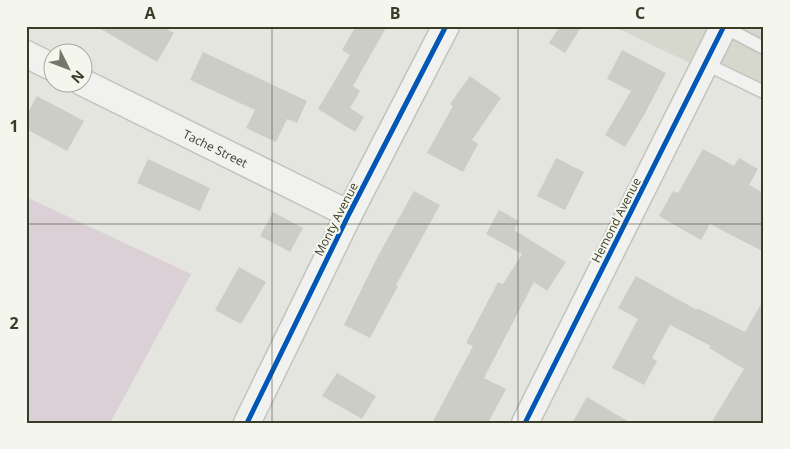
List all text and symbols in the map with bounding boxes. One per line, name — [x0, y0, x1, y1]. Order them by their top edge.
text: A — [144, 2, 156, 24]
text: B — [390, 2, 400, 24]
text: C — [635, 2, 645, 24]
north arrow — [42, 42, 92, 92]
text: N — [67, 66, 89, 88]
text: 1 — [9, 115, 19, 137]
street label: Tache Street — [181, 125, 251, 171]
street label: Hemond Avenue — [587, 174, 645, 266]
street label: Monty Avenue — [310, 179, 362, 259]
text: 2 — [9, 312, 19, 334]

